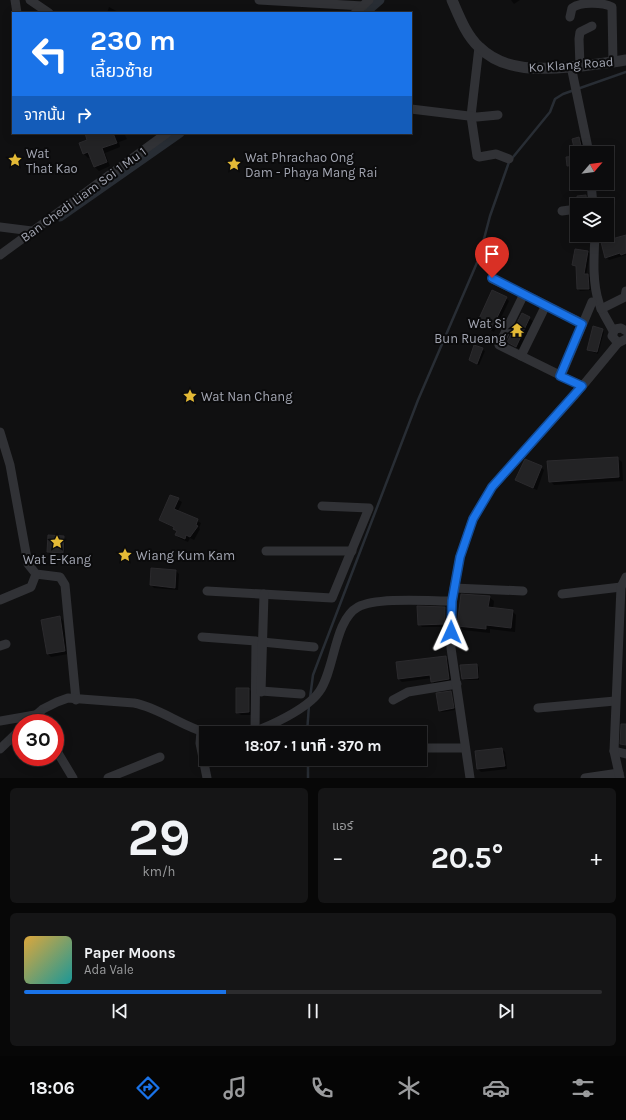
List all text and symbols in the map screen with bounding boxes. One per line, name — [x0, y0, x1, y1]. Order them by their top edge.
text: 230 m — [90, 24, 176, 57]
icon: left — [24, 28, 76, 80]
street label: Ko Klang Road — [528, 54, 614, 75]
text: เลี้ยวซ้าย — [90, 60, 153, 82]
icon: right — [73, 104, 95, 126]
text: จากนั้น — [24, 106, 65, 124]
street label: Ban Chedi Liam Soi 1 Mu 1 — [18, 144, 149, 245]
place label: Wat That Kao — [26, 146, 78, 176]
north arrow — [570, 146, 614, 190]
map controls — [570, 146, 614, 242]
place label: Wat Phrachao Ong Dam - Phaya Mang Rai — [245, 150, 378, 180]
place icon: Wat That Kao — [7, 152, 23, 168]
place icon: Wat Phrachao Ong Dam - Phaya Mang Rai — [226, 156, 242, 172]
button: layers — [570, 198, 614, 242]
pin — [475, 237, 509, 278]
icon: arrive — [481, 243, 503, 265]
place label: Wat Si Bun Rueang — [434, 316, 507, 346]
temple icon: Wat Si Bun Rueang — [509, 322, 525, 338]
place icon: Wat Nan Chang — [182, 388, 198, 404]
place label: Wat Nan Chang — [201, 389, 293, 404]
place icon: Wat E-Kang — [49, 534, 65, 550]
place icon: Wiang Kum Kam — [117, 547, 133, 563]
place label: Wiang Kum Kam — [136, 548, 235, 563]
place label: Wat E-Kang — [23, 552, 92, 567]
position arrow — [430, 611, 472, 653]
speed limit sign: 30 — [12, 714, 64, 766]
text: 18:07 · 1 นาที · 370 m — [245, 737, 382, 755]
text: 29 — [127, 807, 191, 868]
text: แอร์ — [332, 818, 353, 833]
text: 20.5° — [431, 840, 503, 876]
text: − — [332, 845, 344, 871]
text: + — [590, 845, 602, 871]
text: km/h — [143, 864, 175, 879]
text: Paper Moons — [84, 944, 176, 962]
text: Ada Vale — [84, 962, 134, 977]
icon: previous — [109, 1000, 131, 1022]
icon: pause — [302, 1000, 324, 1022]
icon: next — [495, 1000, 517, 1022]
icon: directions — [134, 1074, 162, 1102]
icon: music — [221, 1074, 249, 1102]
icon: phone — [308, 1074, 336, 1102]
icon: climate — [395, 1074, 423, 1102]
icon: car — [482, 1074, 510, 1102]
icon: filters — [569, 1074, 597, 1102]
text: 18:06 — [29, 1077, 75, 1099]

